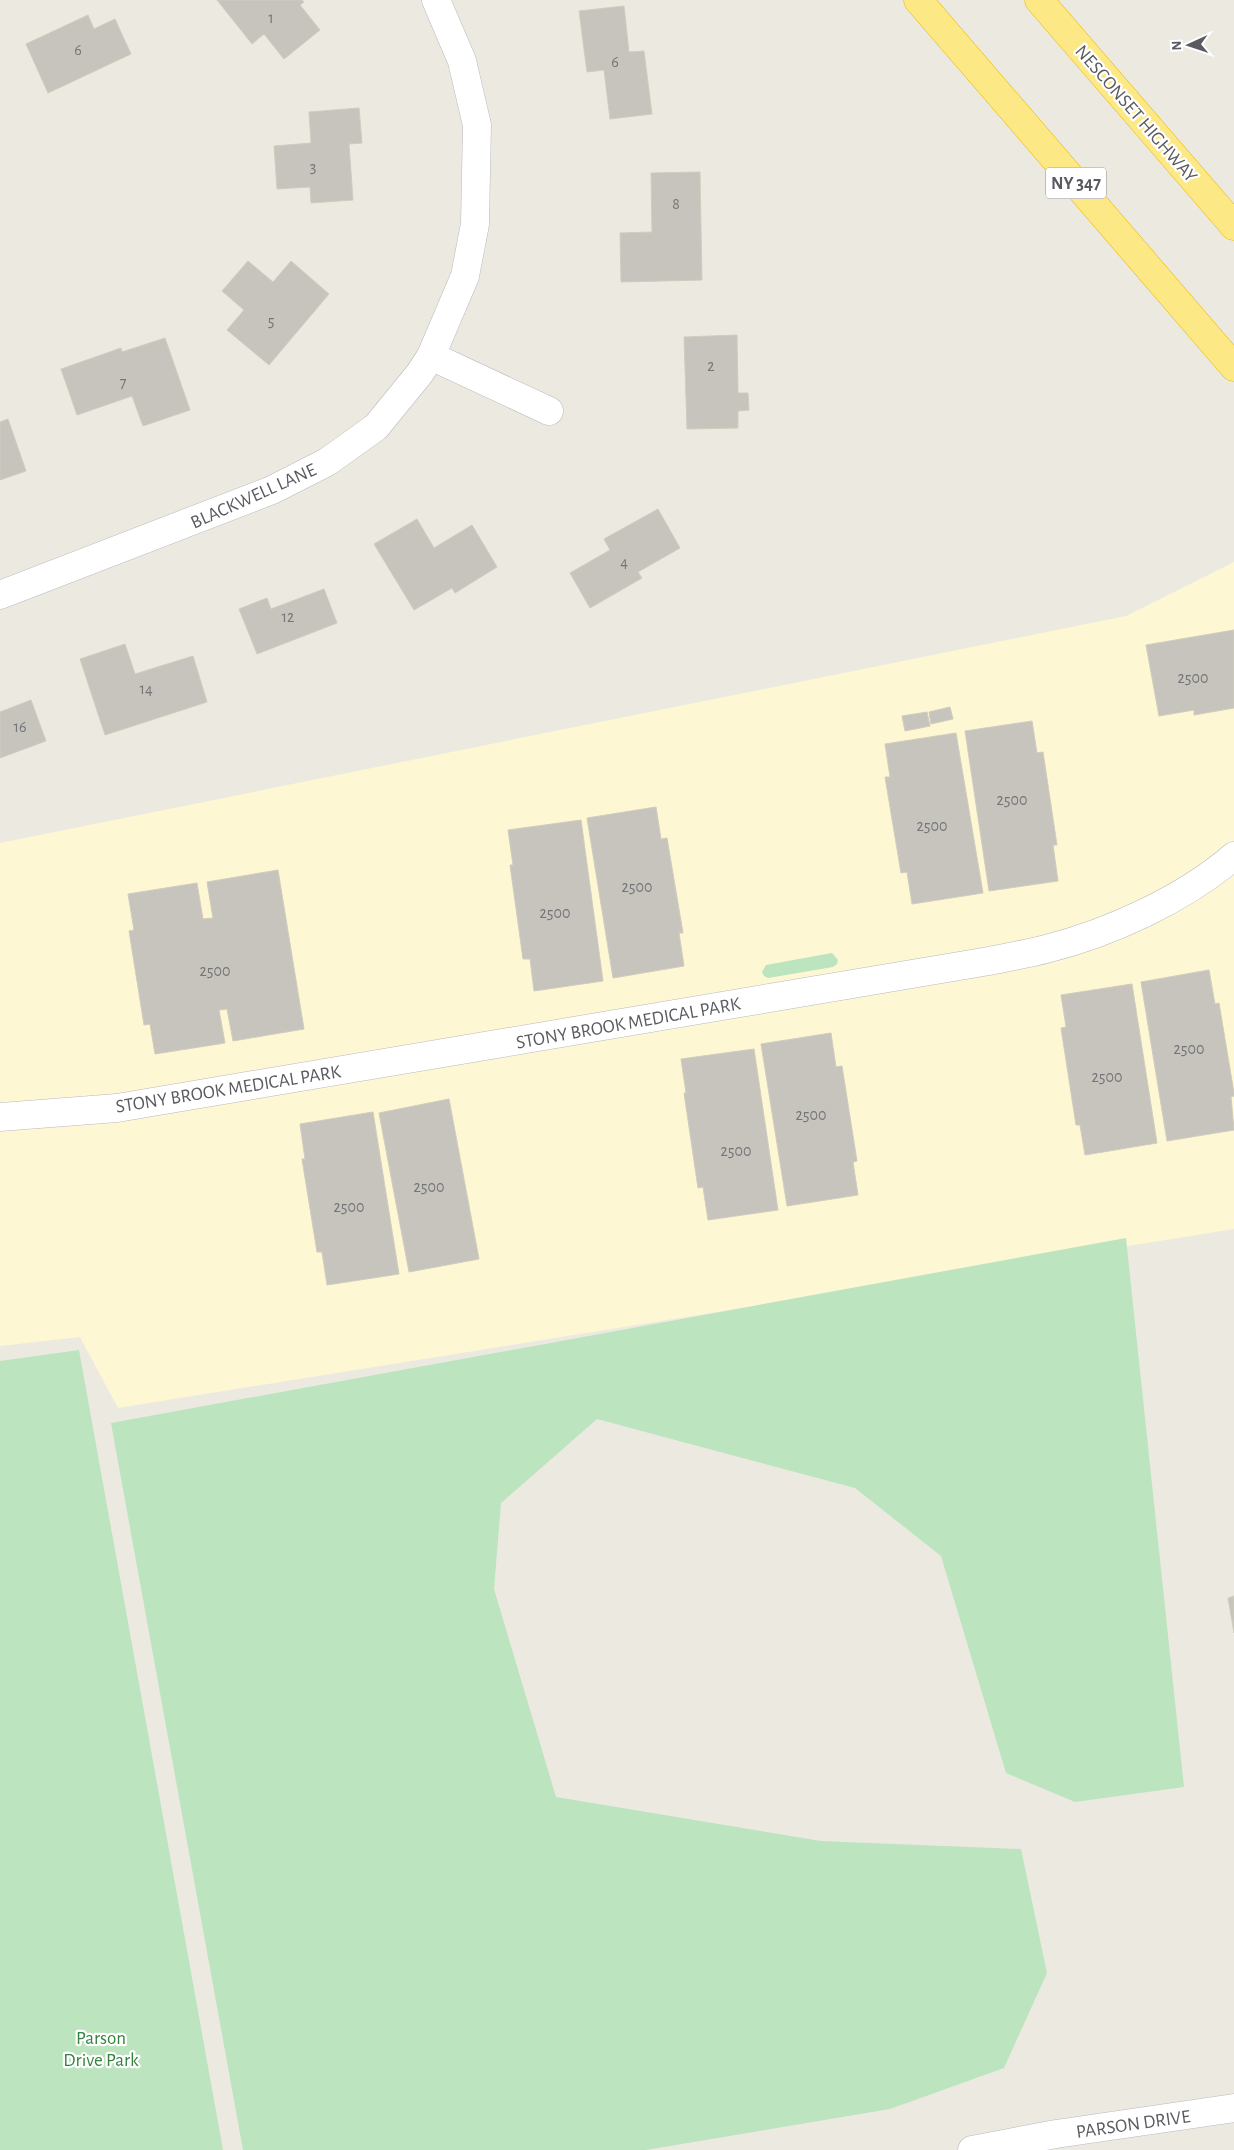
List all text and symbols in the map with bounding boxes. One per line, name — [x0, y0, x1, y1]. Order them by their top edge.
house number: 1 — [268, 10, 274, 26]
north arrow — [1164, 20, 1214, 70]
street label: NESCONSET HIGHWAY — [1071, 39, 1203, 187]
house number: 6 — [74, 42, 82, 58]
house number: 6 — [611, 54, 619, 70]
house number: 3 — [310, 159, 316, 175]
road number: NY 347 — [1046, 168, 1106, 198]
house number: 8 — [672, 196, 680, 212]
house number: 5 — [268, 313, 274, 329]
house number: 2 — [707, 358, 715, 374]
house number: 7 — [120, 375, 127, 391]
street label: BLACKWELL LANE — [188, 460, 319, 533]
house number: 4 — [620, 554, 628, 570]
house number: 12 — [282, 609, 294, 625]
house number: 2500 — [1178, 670, 1208, 686]
house number: 14 — [139, 681, 153, 697]
house number: 16 — [13, 719, 27, 735]
house number: 2500 — [997, 792, 1027, 808]
house number: 2500 — [917, 818, 947, 834]
house number: 2500 — [622, 879, 652, 895]
house number: 2500 — [540, 905, 570, 921]
house number: 2500 — [200, 963, 230, 979]
street label: STONY BROOK MEDICAL PARK — [515, 994, 743, 1053]
house number: 2500 — [1174, 1041, 1204, 1057]
street label: STONY BROOK MEDICAL PARK — [114, 1062, 343, 1117]
house number: 2500 — [1092, 1069, 1122, 1085]
house number: 2500 — [796, 1107, 826, 1123]
house number: 2500 — [721, 1143, 751, 1159]
house number: 2500 — [414, 1179, 444, 1195]
house number: 2500 — [334, 1199, 364, 1215]
park label: Parson Drive Park — [63, 2029, 139, 2070]
street label: PARSON DRIVE — [1075, 2107, 1192, 2142]

